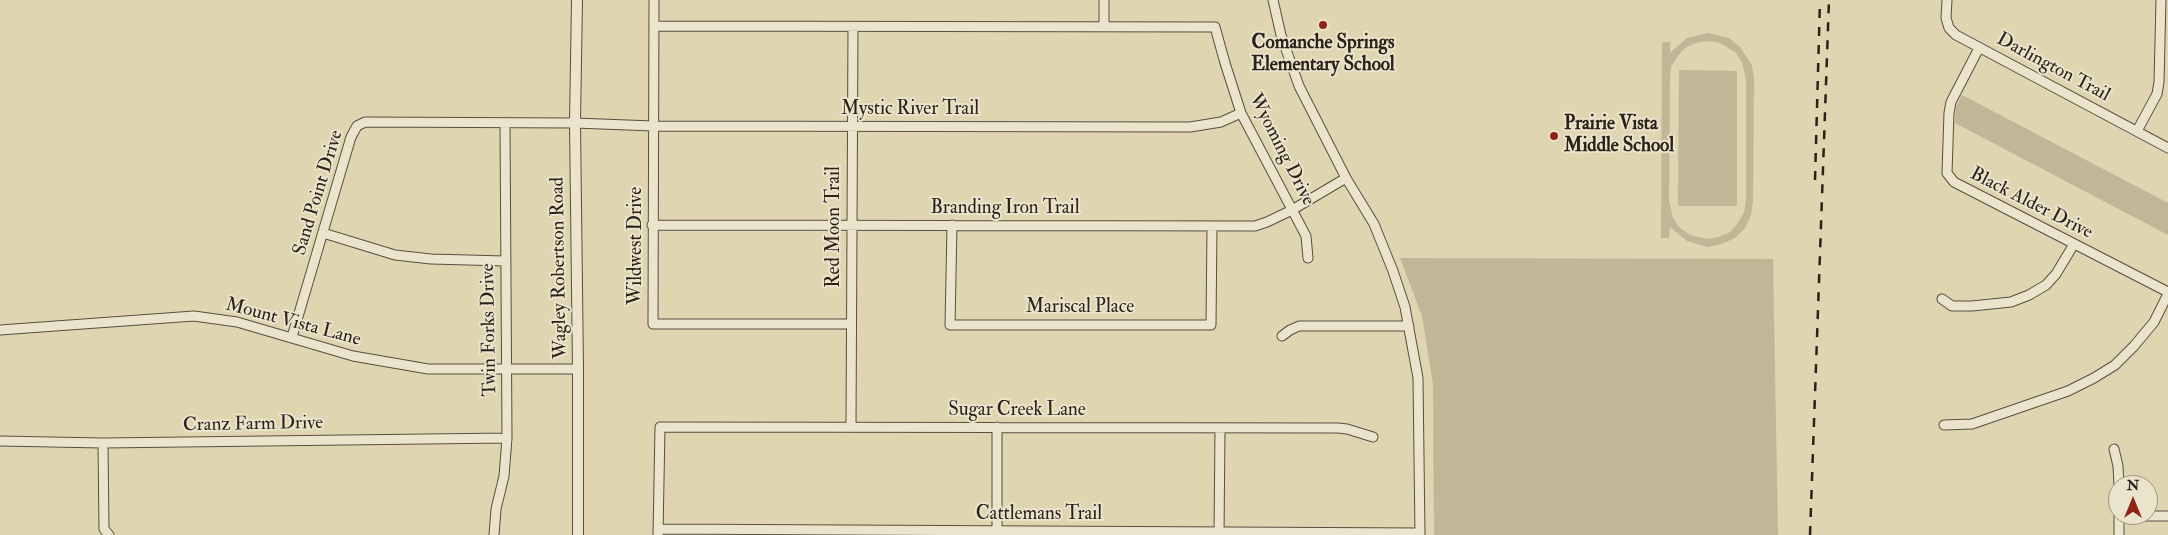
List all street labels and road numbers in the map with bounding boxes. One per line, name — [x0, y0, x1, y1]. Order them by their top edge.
street label: Darlington Trail — [1992, 29, 2114, 107]
street label: Wyoming Drive — [1243, 90, 1319, 210]
street label: Mystic River Trail — [841, 99, 979, 121]
street label: Sand Point Drive — [289, 128, 349, 258]
street label: Black Alder Drive — [1966, 163, 2096, 245]
street label: Red Moon Trail — [824, 166, 846, 288]
street label: Wagley Robertson Road — [547, 177, 573, 359]
street label: Wildwest Drive — [626, 187, 648, 305]
street label: Branding Iron Trail — [930, 198, 1080, 220]
street label: Twin Forks Drive — [477, 263, 503, 397]
street label: Mount Vista Lane — [223, 294, 363, 352]
street label: Mariscal Place — [1026, 297, 1134, 319]
street label: Sugar Creek Lane — [948, 400, 1086, 422]
street label: Cranz Farm Drive — [183, 412, 323, 438]
street label: Cattlemans Trail — [976, 504, 1102, 526]

